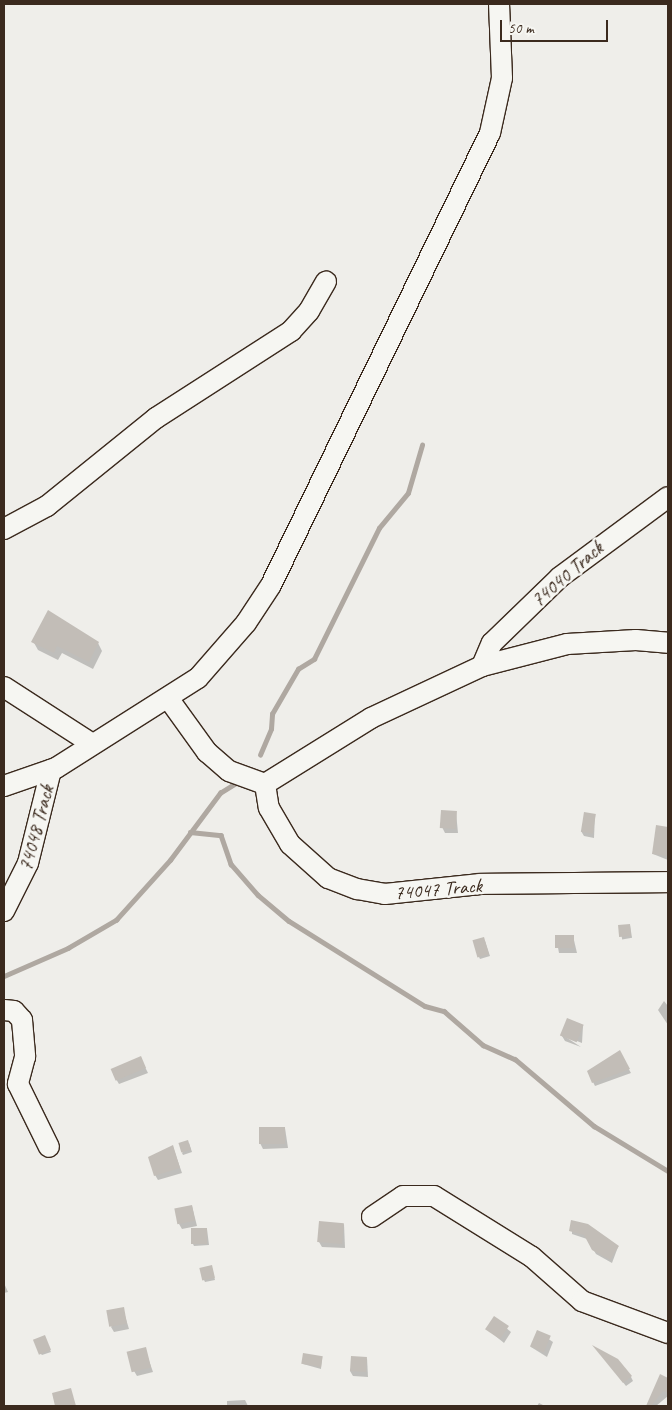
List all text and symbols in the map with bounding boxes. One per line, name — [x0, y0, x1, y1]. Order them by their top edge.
scale bar — [502, 10, 610, 42]
text: 50 m — [508, 19, 534, 38]
street label: 74040 Track — [526, 536, 608, 612]
street label: 74048 Track — [13, 783, 59, 873]
street label: 74047 Track — [393, 873, 483, 905]

